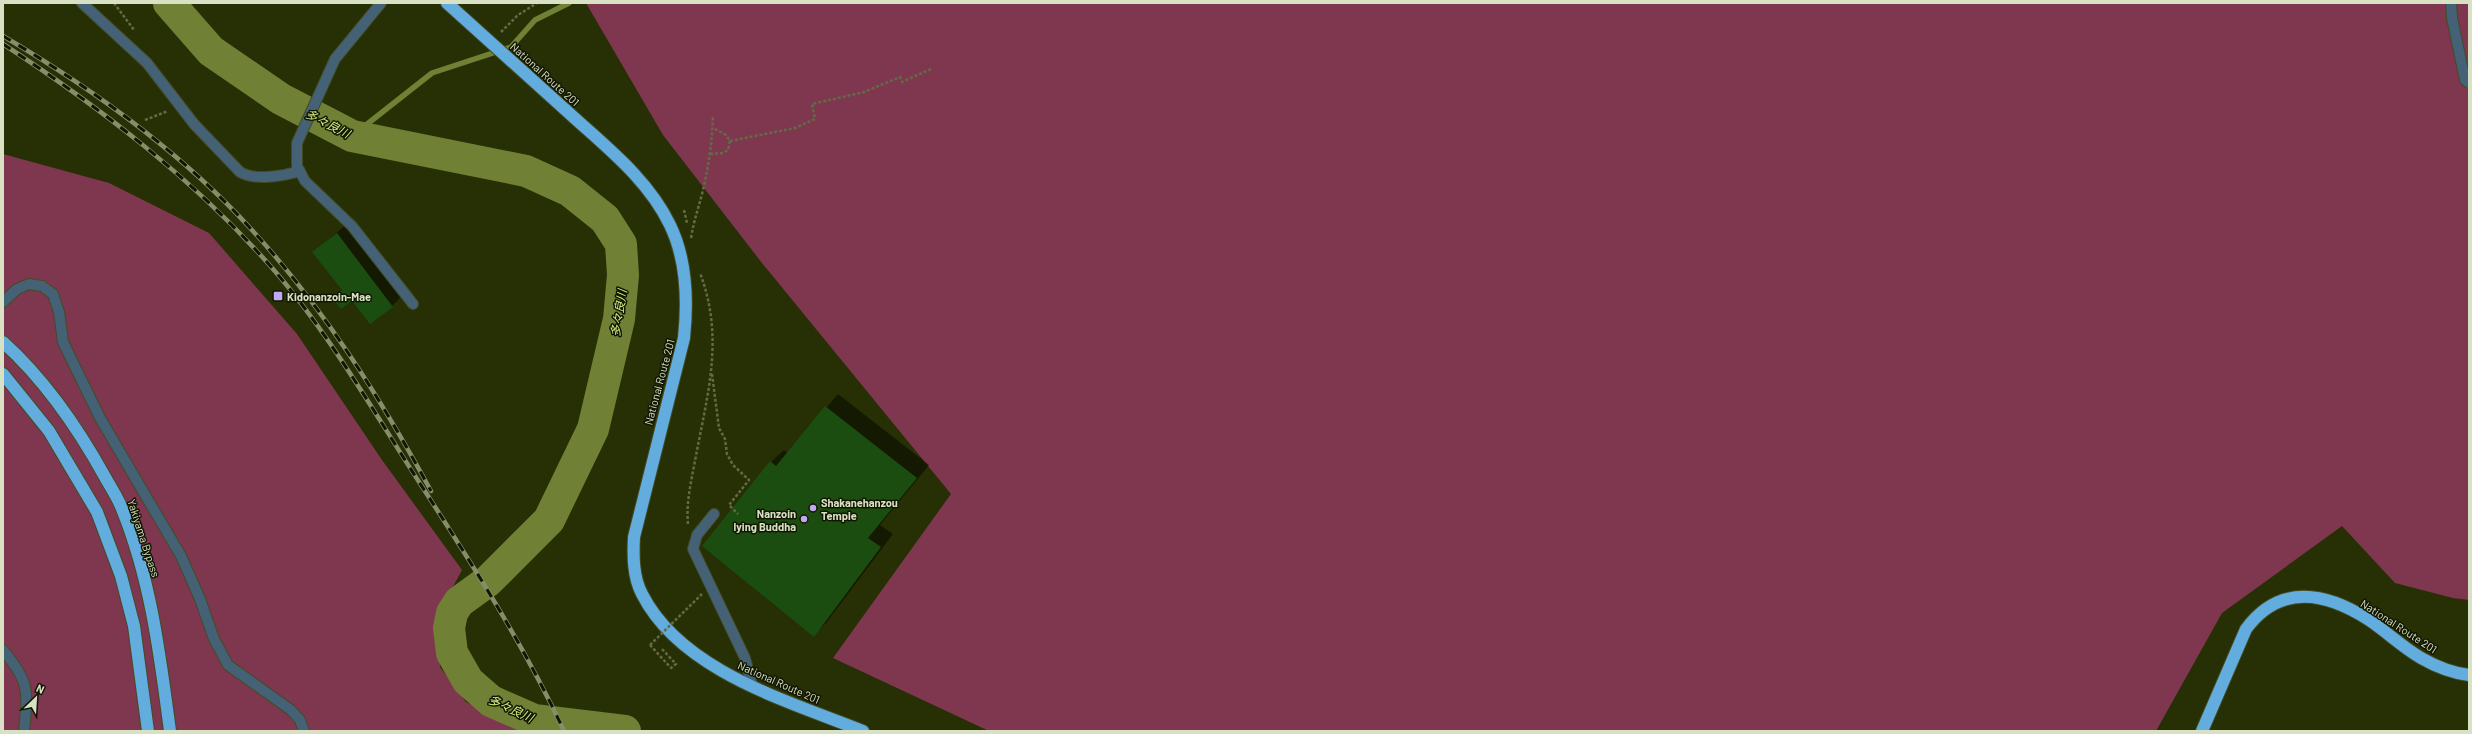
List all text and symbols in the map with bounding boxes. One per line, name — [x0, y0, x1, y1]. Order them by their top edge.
street label: National Route 201 — [508, 40, 582, 108]
water label: 多々良川 — [303, 106, 354, 141]
water label: 多々良川 — [607, 286, 629, 338]
marker: Kidonanzoin-Mae — [272, 290, 284, 302]
place label: Kidonanzoin-Mae — [287, 290, 371, 303]
street label: National Route 201 — [641, 338, 677, 426]
place label: Shakanehanzou Temple — [821, 496, 898, 522]
street label: Yakiyama Bypass — [125, 497, 163, 579]
marker: Shakanehanzou Temple — [808, 503, 818, 513]
place label: Nanzoin lying Buddha — [734, 507, 796, 533]
marker: Nanzoin lying Buddha — [799, 514, 809, 524]
street label: National Route 201 — [2358, 597, 2440, 655]
street label: National Route 201 — [736, 658, 822, 706]
north arrow — [16, 678, 56, 718]
text: N — [34, 681, 47, 696]
water label: 多々良川 — [486, 692, 538, 725]

